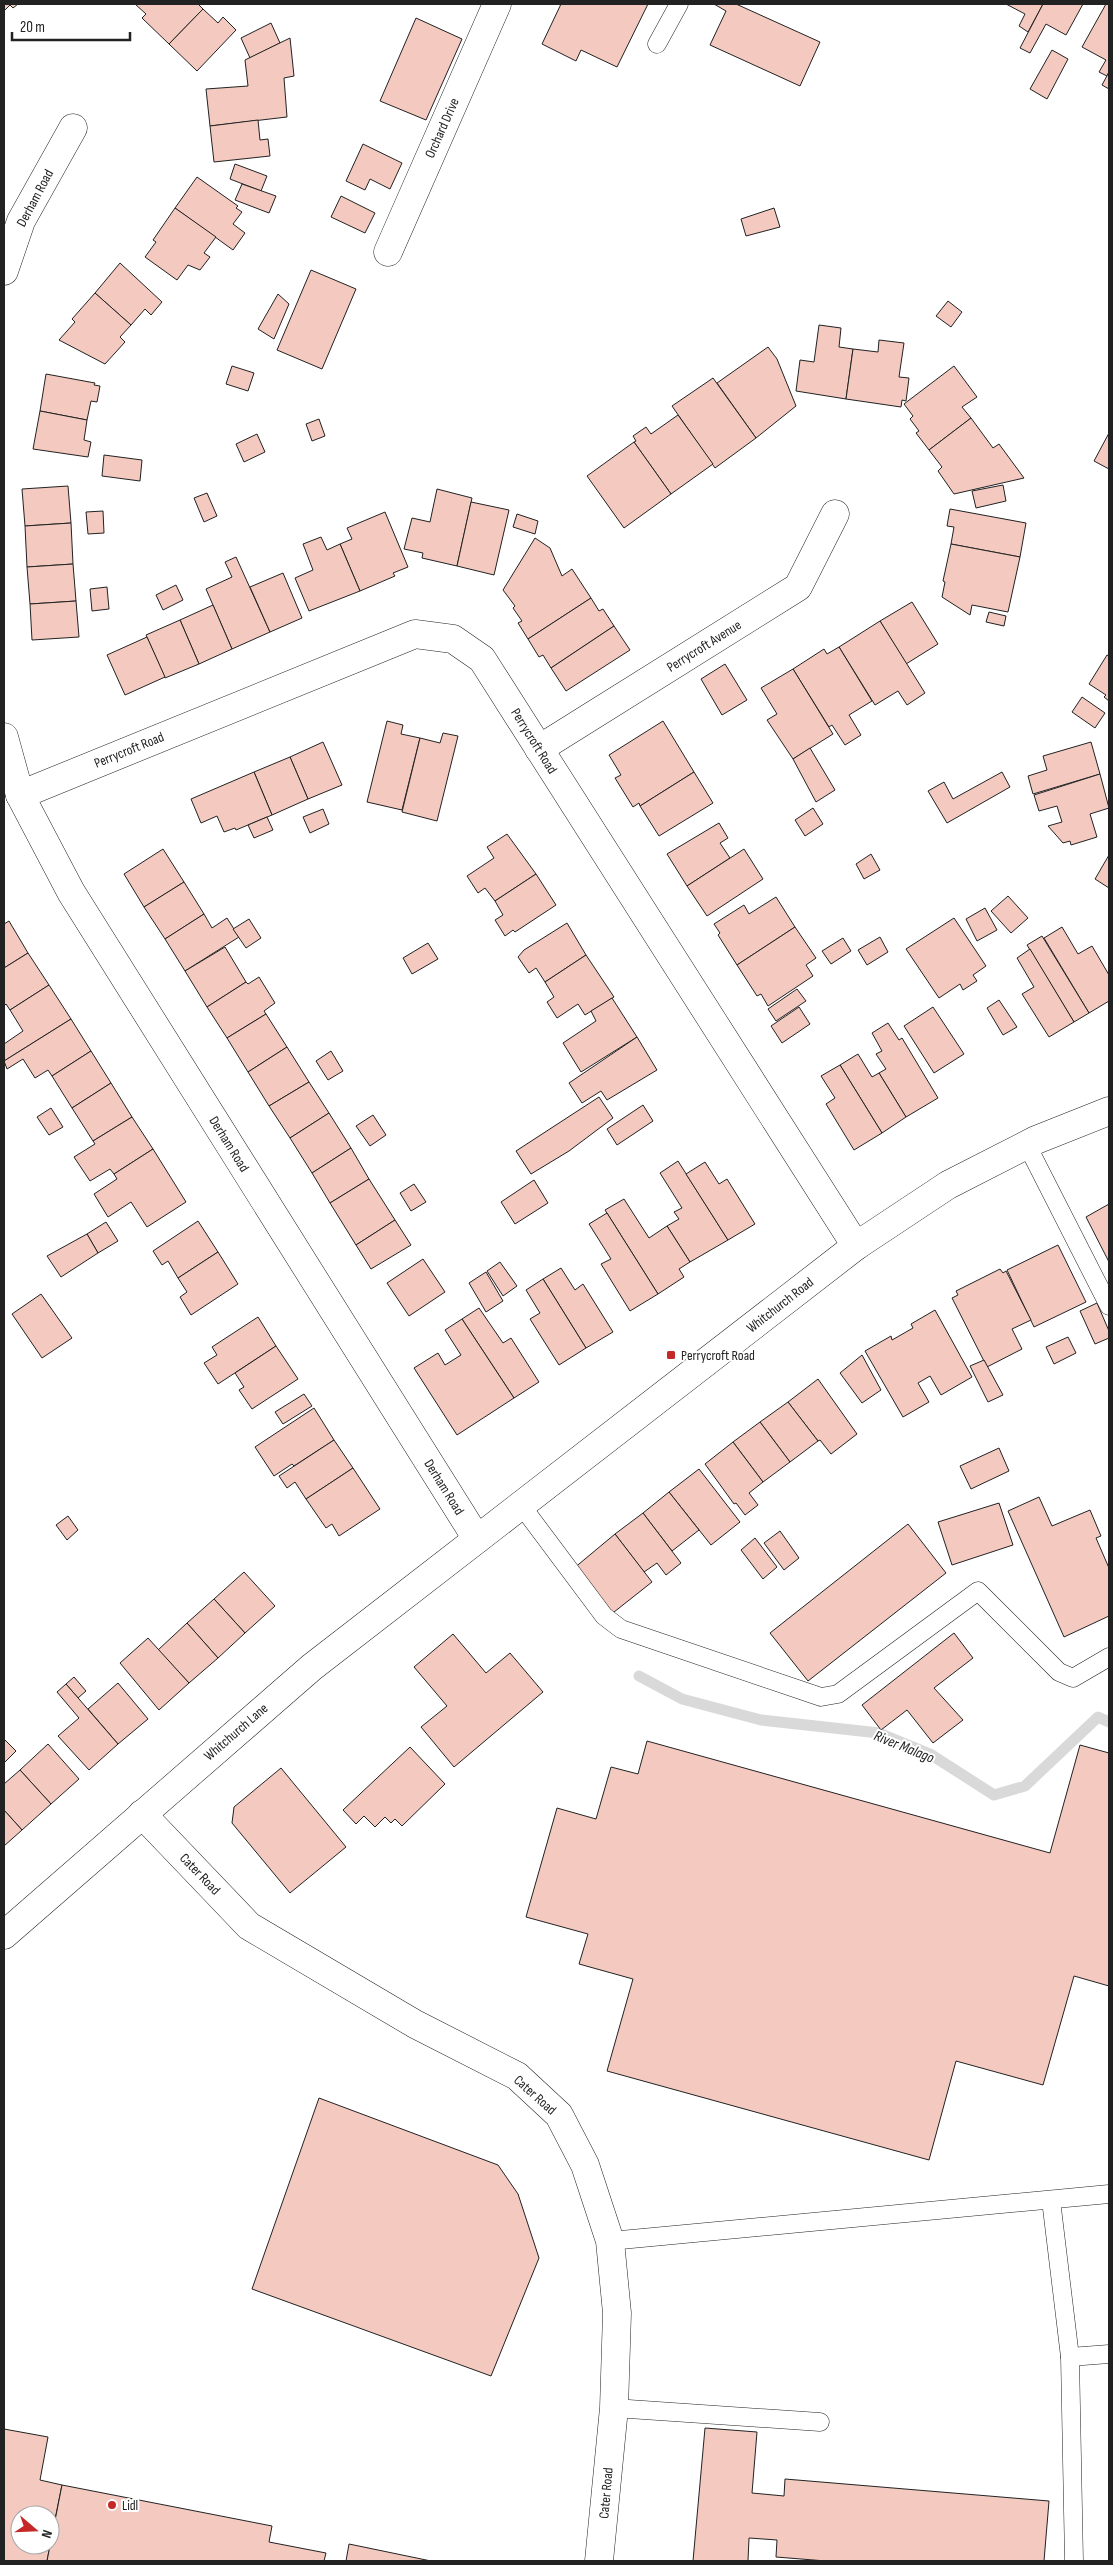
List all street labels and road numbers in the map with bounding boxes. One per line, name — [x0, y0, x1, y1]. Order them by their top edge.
street label: Orchard Drive — [421, 95, 463, 161]
street label: Derham Road — [13, 166, 57, 230]
street label: Perrycroft Avenue — [664, 616, 744, 676]
street label: Perrycroft Road — [507, 705, 561, 777]
street label: Perrycroft Road — [92, 728, 167, 772]
street label: Derham Road — [205, 1113, 253, 1175]
street label: Whitchurch Road — [743, 1274, 817, 1336]
street label: Derham Road — [420, 1456, 468, 1518]
street label: Whitchurch Lane — [201, 1700, 271, 1764]
street label: Cater Road — [176, 1850, 224, 1898]
street label: Cater Road — [510, 2072, 560, 2119]
street label: Cater Road — [595, 2467, 617, 2519]

